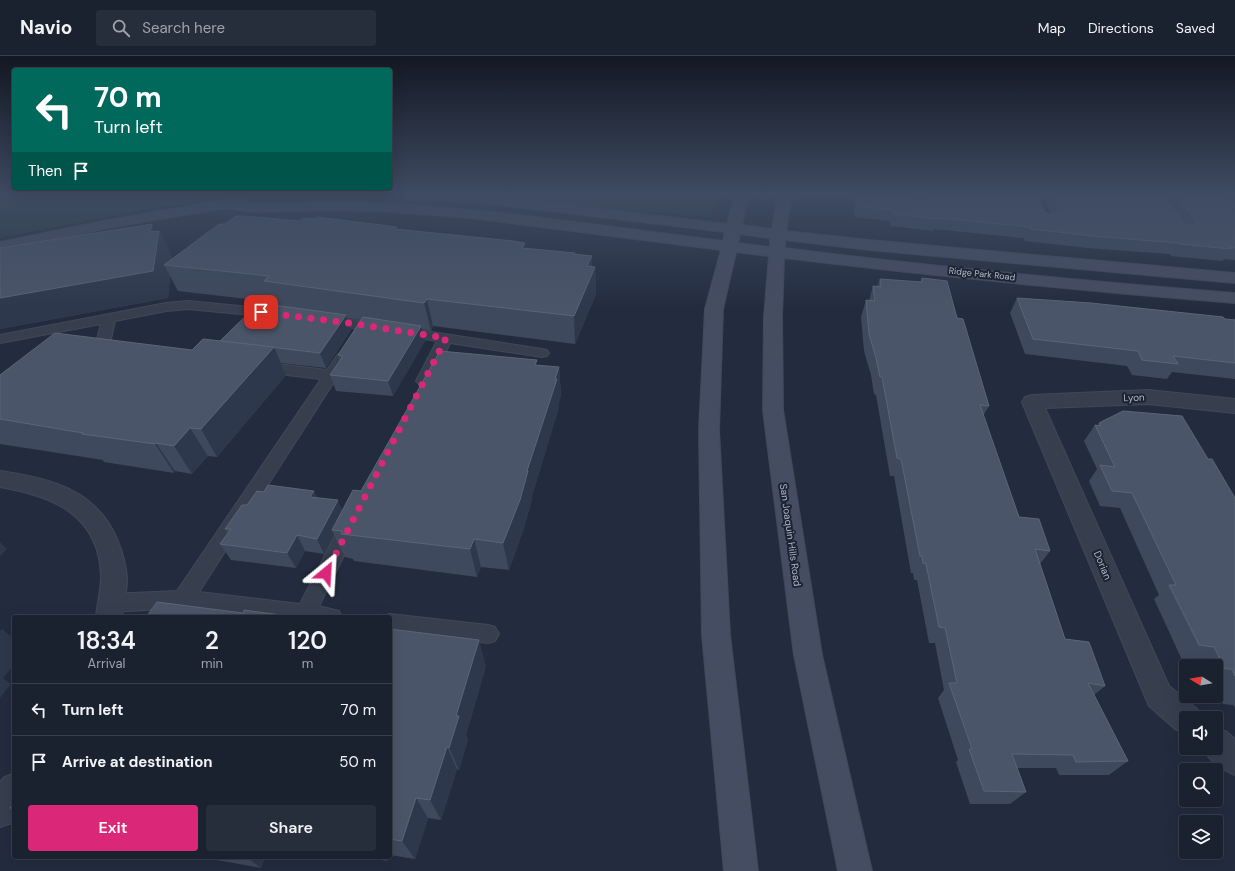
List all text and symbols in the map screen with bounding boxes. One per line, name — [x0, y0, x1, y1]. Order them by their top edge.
search box — [96, 10, 376, 46]
text: Navio — [20, 15, 72, 40]
icon: search — [110, 17, 132, 39]
text: Search here — [142, 18, 225, 38]
text: Map — [1038, 19, 1066, 37]
text: Directions — [1088, 19, 1154, 37]
text: Saved — [1176, 19, 1215, 37]
text: 70 m — [94, 79, 162, 116]
icon: left — [28, 84, 80, 136]
text: Turn left — [94, 115, 163, 139]
icon: arrive — [70, 160, 92, 182]
text: Then — [28, 161, 62, 181]
street label: Ridge Park Road — [948, 265, 1016, 283]
pin — [244, 295, 278, 329]
icon: arrive — [250, 301, 272, 323]
street label: Lyon — [1123, 391, 1145, 404]
street label: San Joaquin Hills Road — [777, 483, 804, 587]
street label: Dorian — [1091, 549, 1115, 582]
position arrow — [305, 552, 347, 594]
text: 18:34 — [77, 625, 136, 656]
text: 2 — [205, 625, 219, 656]
text: 120 — [288, 625, 327, 656]
text: Arrival — [88, 655, 125, 672]
text: min — [201, 655, 223, 672]
text: m — [302, 655, 313, 672]
north arrow — [1179, 659, 1223, 703]
map controls — [1179, 659, 1223, 859]
icon: left — [28, 699, 50, 721]
text: Turn left — [62, 700, 123, 720]
text: 70 m — [341, 700, 376, 720]
button: sound — [1179, 711, 1223, 755]
icon: arrive — [28, 751, 50, 773]
text: Arrive at destination — [62, 752, 213, 772]
text: 50 m — [339, 752, 376, 772]
button: search — [1179, 763, 1223, 807]
button: Exit — [28, 805, 198, 851]
button: Share — [206, 805, 376, 851]
button: layers — [1179, 815, 1223, 859]

